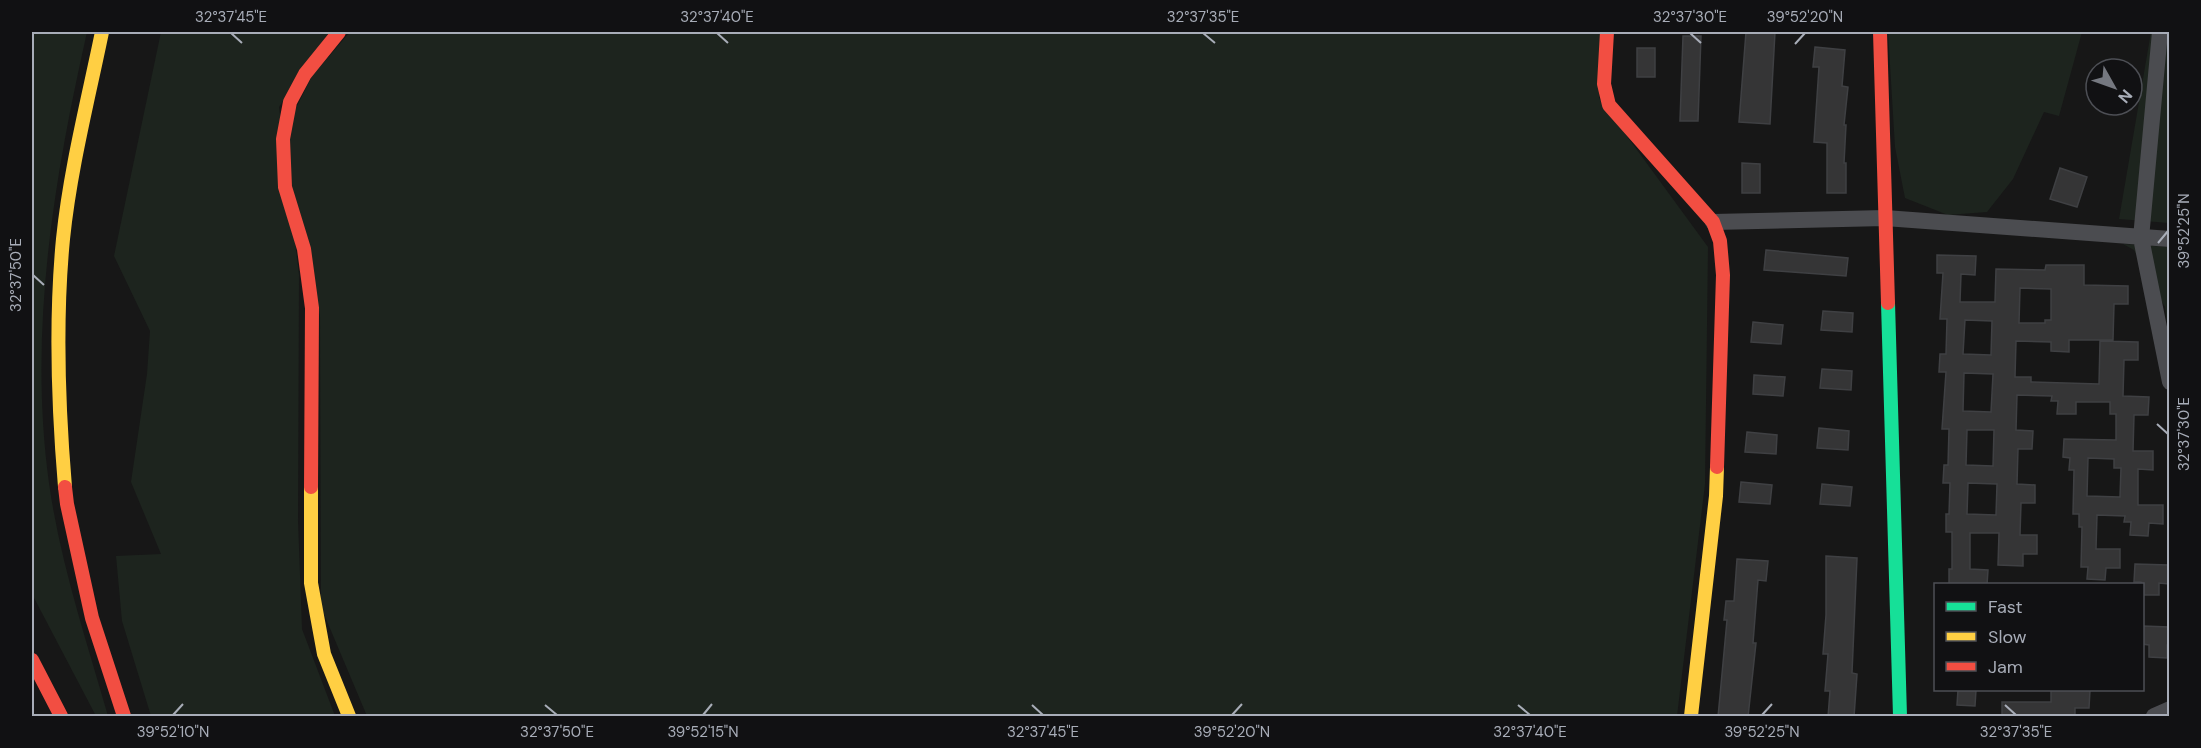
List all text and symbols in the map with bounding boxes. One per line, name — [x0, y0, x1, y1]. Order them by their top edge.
text: 32°37'45"E — [195, 7, 267, 27]
text: 32°37'40"E — [680, 7, 754, 27]
text: 32°37'35"E — [1167, 7, 1239, 27]
text: 32°37'30"E — [1653, 7, 1727, 27]
text: 39°52'20"N — [1767, 7, 1843, 27]
north arrow — [2084, 57, 2144, 117]
text: N — [2113, 85, 2137, 108]
text: 39°52'25"N — [2174, 193, 2194, 269]
text: 32°37'50"E — [6, 238, 26, 312]
text: 32°37'30"E — [2174, 397, 2194, 471]
legend — [1934, 583, 2144, 691]
text: Fast — [1988, 595, 2023, 619]
text: Slow — [1988, 625, 2027, 649]
text: Jam — [1988, 655, 2023, 679]
text: 39°52'10"N — [137, 722, 209, 742]
text: 32°37'50"E — [520, 722, 594, 742]
text: 39°52'15"N — [667, 722, 739, 742]
text: 32°37'45"E — [1007, 722, 1079, 742]
text: 39°52'20"N — [1194, 722, 1270, 742]
text: 32°37'40"E — [1493, 722, 1567, 742]
text: 39°52'25"N — [1724, 722, 1800, 742]
text: 32°37'35"E — [1980, 722, 2052, 742]

